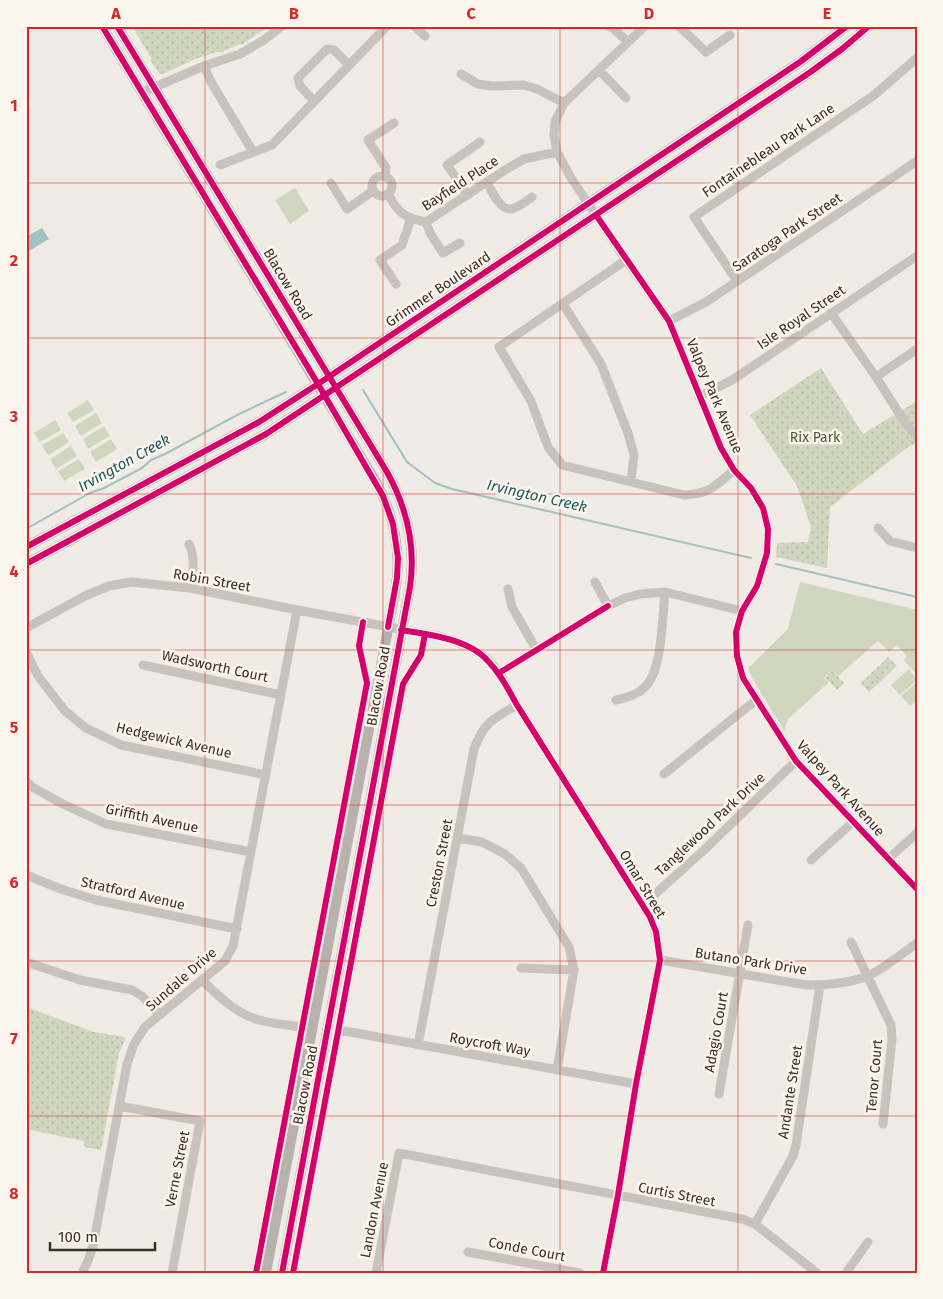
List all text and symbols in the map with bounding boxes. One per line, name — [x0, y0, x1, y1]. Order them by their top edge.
text: A — [110, 4, 121, 23]
text: B — [289, 4, 299, 23]
text: C — [466, 4, 476, 23]
text: D — [644, 4, 654, 23]
text: E — [823, 4, 831, 23]
text: 1 — [10, 96, 18, 115]
street label: Fontainebleau Park Lane — [699, 100, 838, 201]
street label: Bayfield Place — [419, 152, 502, 215]
street label: Saratoga Park Street — [729, 189, 846, 275]
street label: Blacow Road — [259, 245, 316, 323]
street label: Grimmer Boulevard — [383, 248, 494, 331]
text: 2 — [10, 251, 18, 270]
street label: Isle Royal Street — [754, 281, 849, 353]
street label: Valpey Park Avenue — [683, 336, 746, 456]
text: 3 — [9, 407, 18, 426]
park label: Rix Park — [790, 429, 841, 446]
water label: Irvington Creek — [75, 430, 173, 496]
water label: Irvington Creek — [485, 476, 589, 516]
text: 4 — [9, 562, 19, 581]
street label: Robin Street — [172, 565, 253, 596]
street label: Blacow Road — [363, 645, 394, 727]
street label: Wadsworth Court — [160, 647, 271, 686]
text: 5 — [10, 718, 19, 737]
street label: Hedgewick Avenue — [114, 719, 233, 762]
street label: Valpey Park Avenue — [793, 737, 888, 840]
street label: Tanglewood Park Drive — [652, 769, 769, 880]
street label: Griffith Avenue — [104, 800, 200, 837]
street label: Creston Street — [423, 817, 457, 909]
street label: Omar Street — [616, 847, 670, 922]
text: 6 — [9, 873, 19, 892]
street label: Stratford Avenue — [79, 873, 187, 914]
street label: Sundale Drive — [143, 944, 220, 1015]
street label: Butano Park Drive — [694, 944, 808, 979]
street label: Adagio Court — [701, 990, 732, 1074]
text: 7 — [10, 1029, 18, 1048]
street label: Roycroft Way — [448, 1029, 532, 1060]
street label: Tenor Court — [863, 1038, 886, 1114]
street label: Andante Street — [775, 1043, 806, 1140]
street label: Blacow Road — [289, 1044, 322, 1126]
street label: Verne Street — [162, 1128, 193, 1209]
street label: Landon Avenue — [357, 1161, 392, 1260]
street label: Curtis Street — [637, 1179, 718, 1210]
text: 8 — [9, 1184, 19, 1203]
scale bar — [50, 1219, 155, 1251]
text: 100 m — [58, 1228, 98, 1246]
street label: Conde Court — [487, 1234, 568, 1265]

